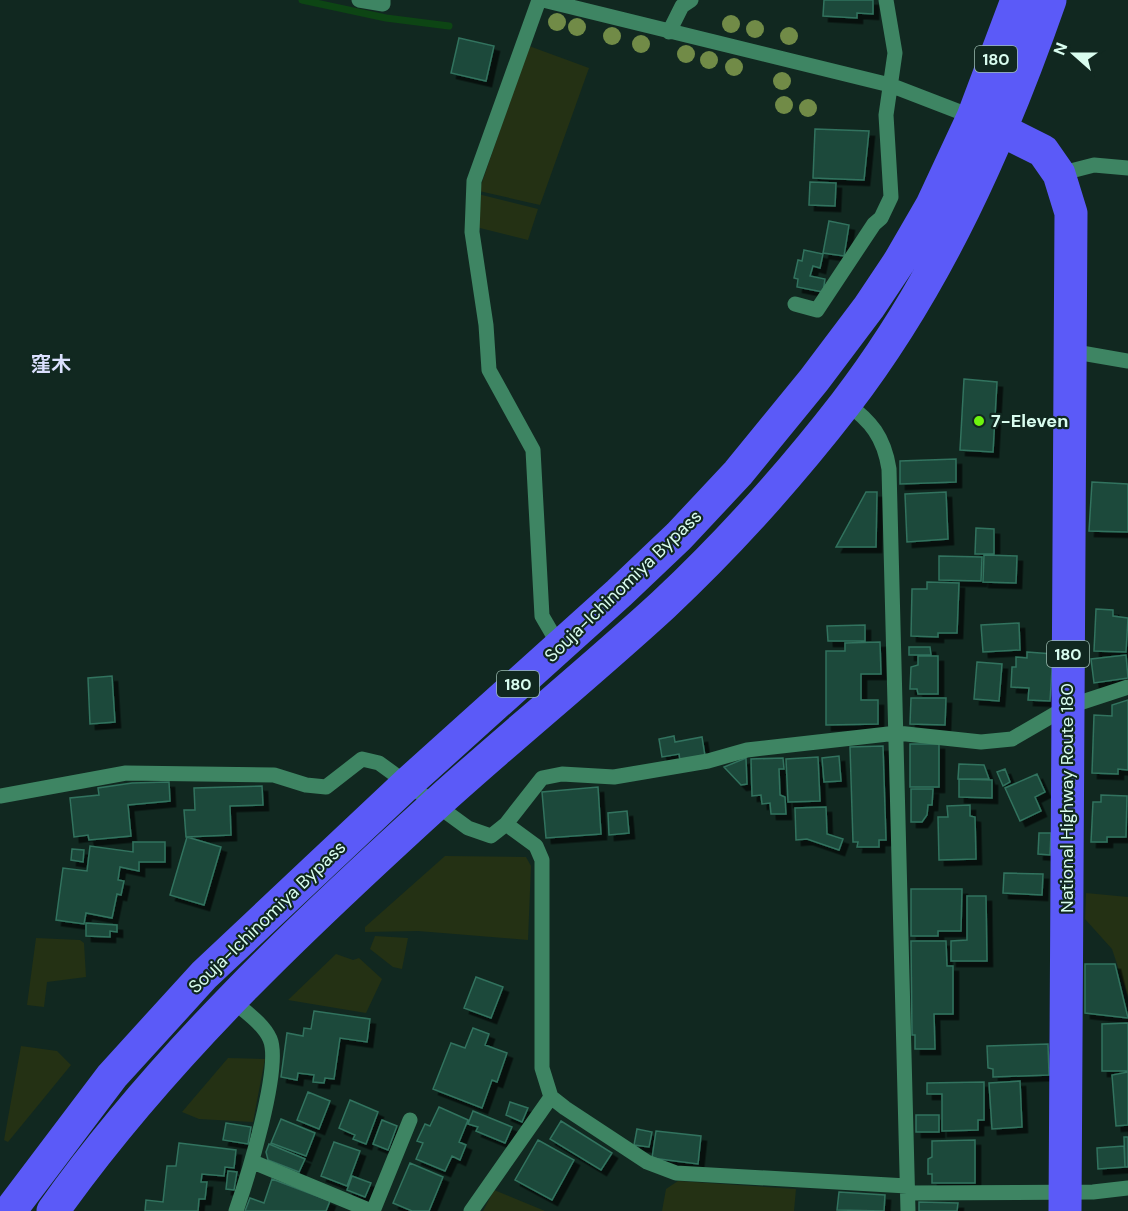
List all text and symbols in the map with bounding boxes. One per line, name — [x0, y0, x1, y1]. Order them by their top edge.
north arrow — [1044, 24, 1104, 84]
text: N — [1049, 40, 1072, 58]
road number: 180 — [975, 46, 1017, 72]
district label: 窪木 — [31, 351, 71, 377]
place label: 7-Eleven — [991, 409, 1068, 433]
marker: 7-Eleven — [972, 414, 986, 428]
street label: Souja-Ichinomiya Bypass — [539, 504, 707, 668]
road number: 180 — [1047, 641, 1089, 667]
road number: 180 — [497, 671, 539, 697]
street label: National Highway Route 180 — [1055, 683, 1079, 913]
street label: Souja-Ichinomiya Bypass — [183, 835, 351, 999]

